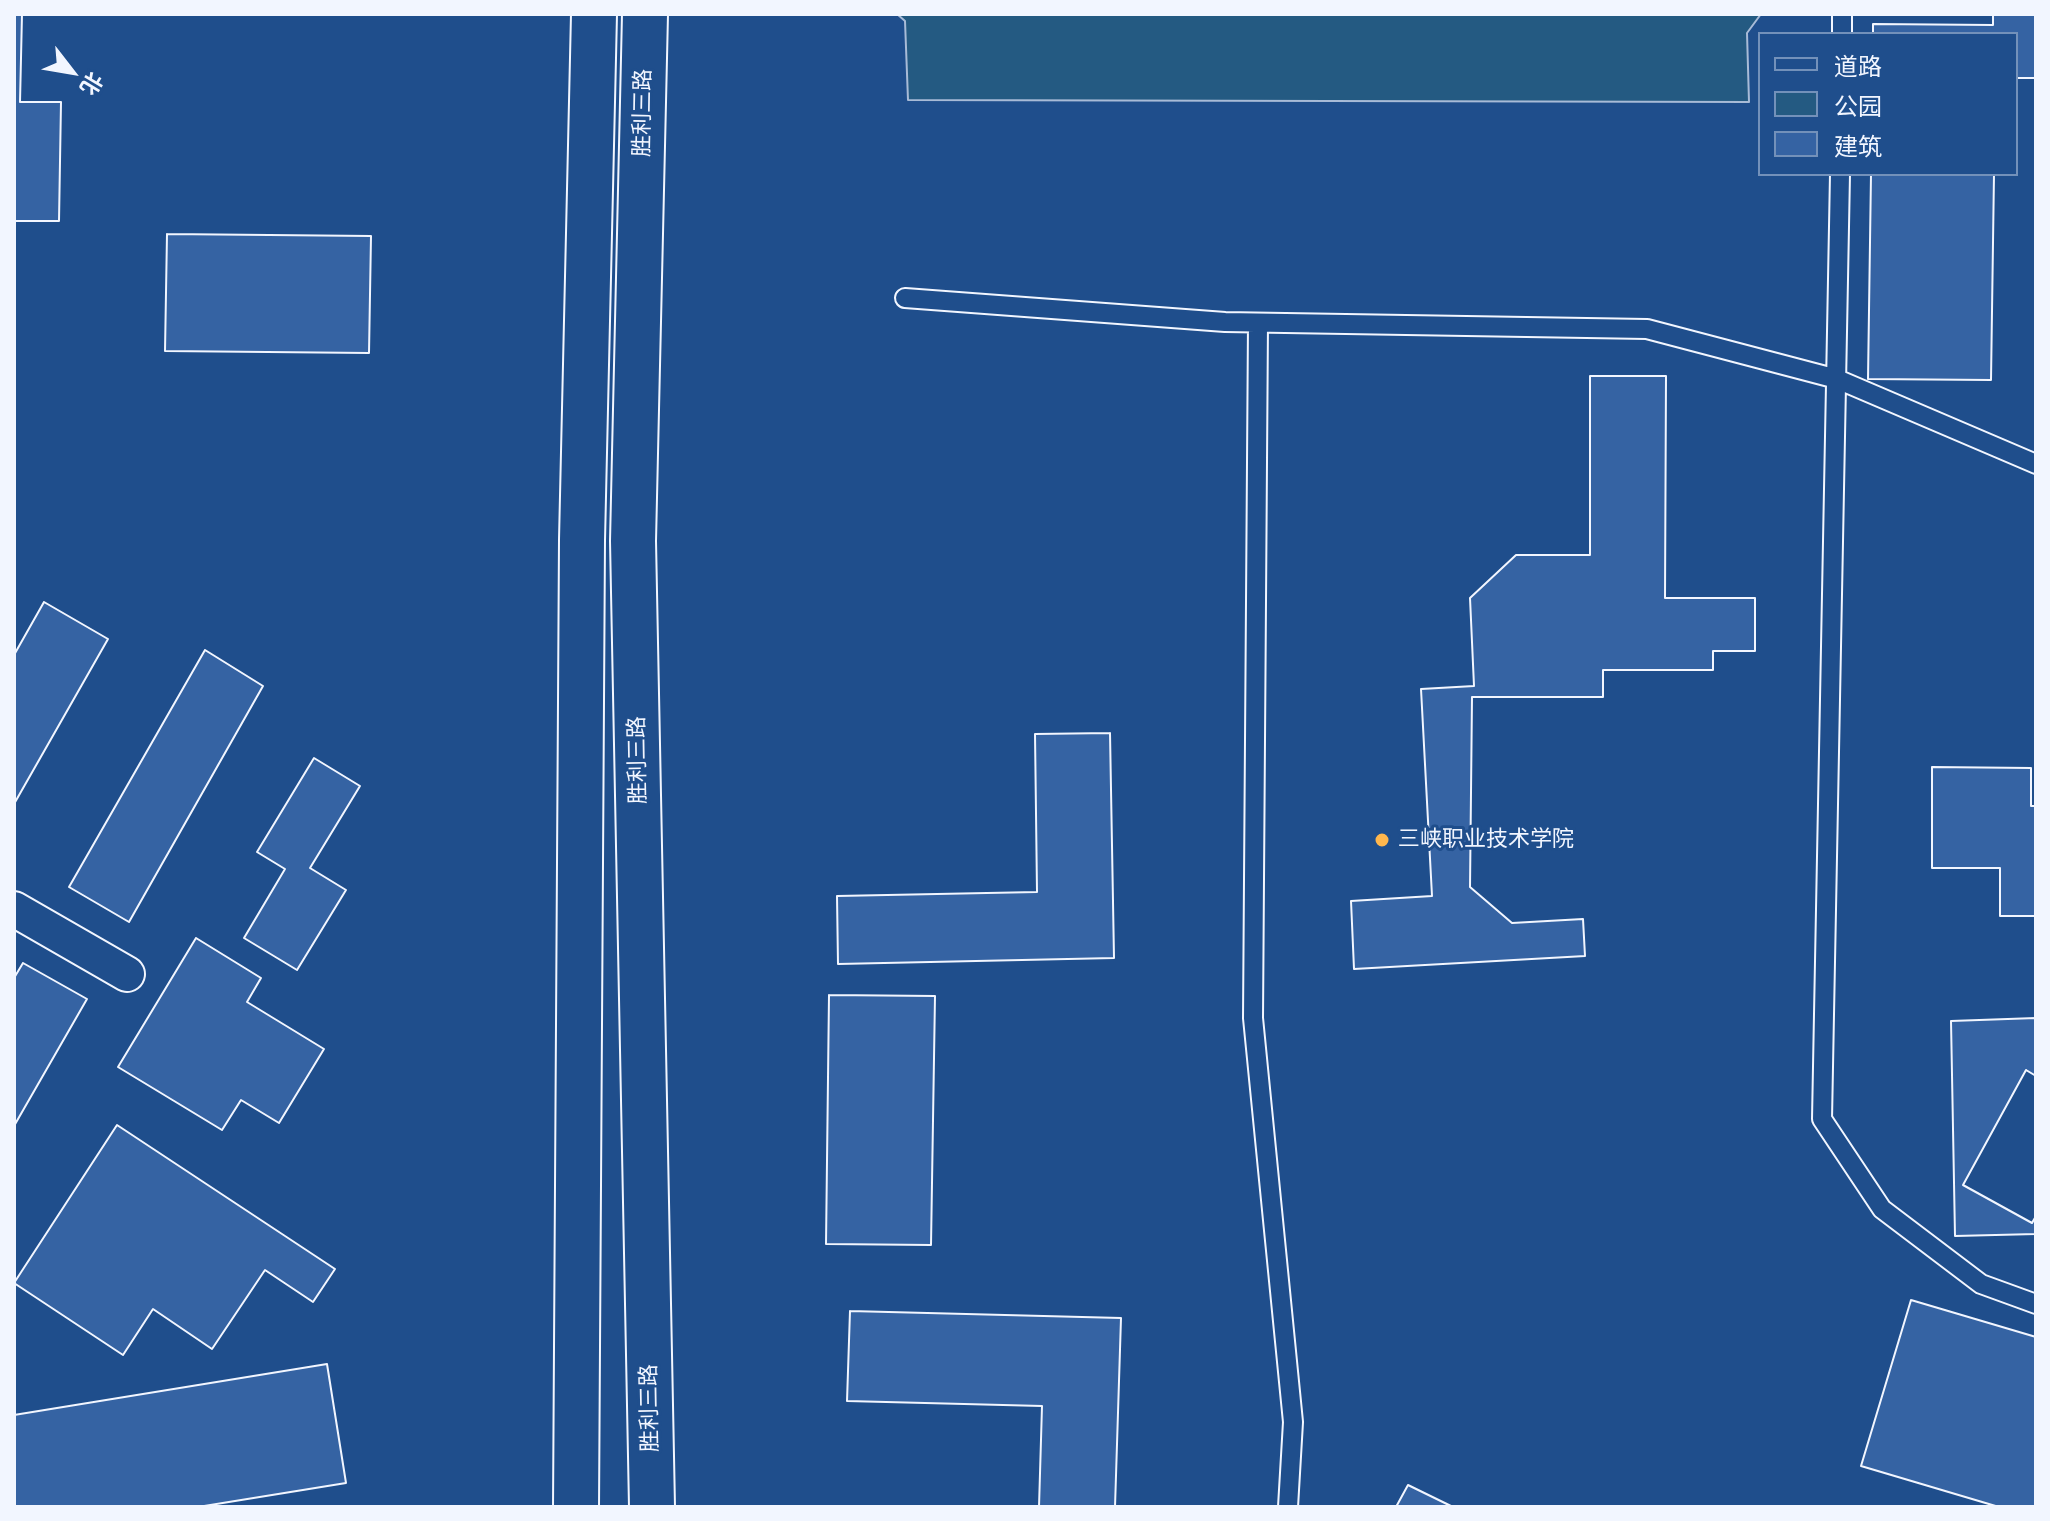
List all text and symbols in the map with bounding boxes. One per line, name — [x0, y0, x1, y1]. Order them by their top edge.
north arrow — [32, 32, 112, 112]
legend — [1758, 32, 2018, 176]
text: 道路 — [1834, 47, 1882, 82]
text: 北 — [73, 67, 113, 103]
street label: 胜利三路 — [629, 69, 657, 157]
text: 公园 — [1834, 87, 1882, 122]
text: 建筑 — [1834, 127, 1882, 162]
street label: 胜利三路 — [624, 716, 652, 804]
place label: 三峡职业技术学院 — [1398, 827, 1574, 853]
marker: 三峡职业技术学院 — [1373, 831, 1391, 849]
street label: 胜利三路 — [636, 1364, 664, 1452]

